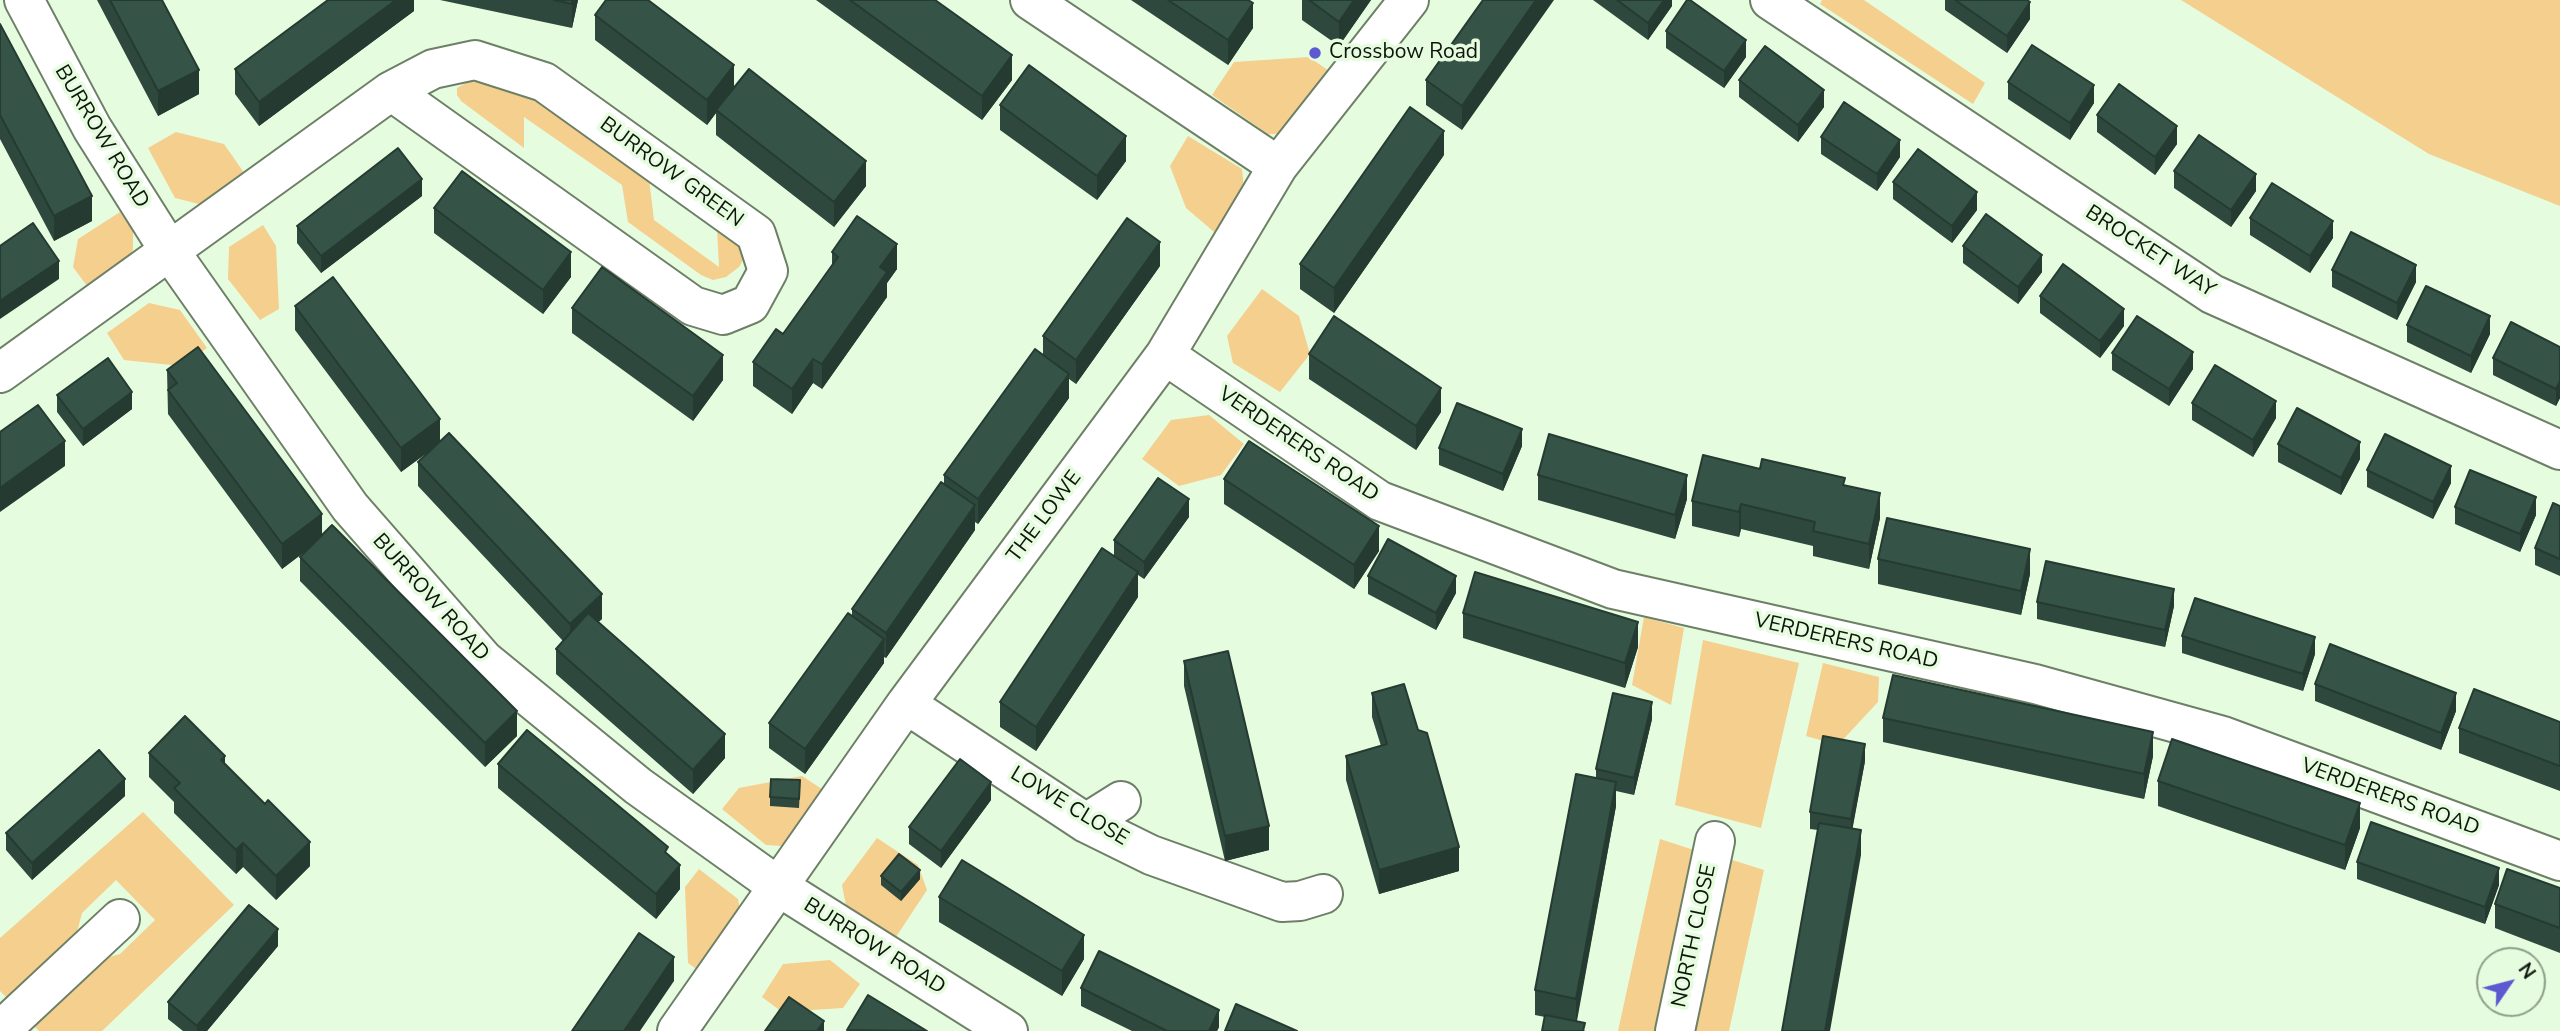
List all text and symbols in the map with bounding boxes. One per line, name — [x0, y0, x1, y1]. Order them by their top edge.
place label: Crossbow Road — [1329, 40, 1478, 66]
marker: Crossbow Road — [1307, 45, 1323, 61]
street label: BURROW ROAD — [48, 61, 154, 213]
street label: BURROW GREEN — [594, 113, 748, 233]
street label: BROCKET WAY — [2080, 201, 2220, 303]
street label: VERDERERS ROAD — [1213, 382, 1383, 508]
street label: THE LOWE — [1002, 466, 1088, 568]
street label: BURROW ROAD — [366, 529, 494, 667]
street label: VERDERERS ROAD — [1752, 609, 1940, 675]
street label: VERDERERS ROAD — [2297, 754, 2483, 842]
street label: LOWE CLOSE — [1005, 762, 1133, 852]
street label: NORTH CLOSE — [1668, 862, 1722, 1010]
street label: BURROW ROAD — [798, 893, 950, 1001]
north arrow — [2476, 947, 2546, 1017]
text: N — [2512, 958, 2541, 984]

